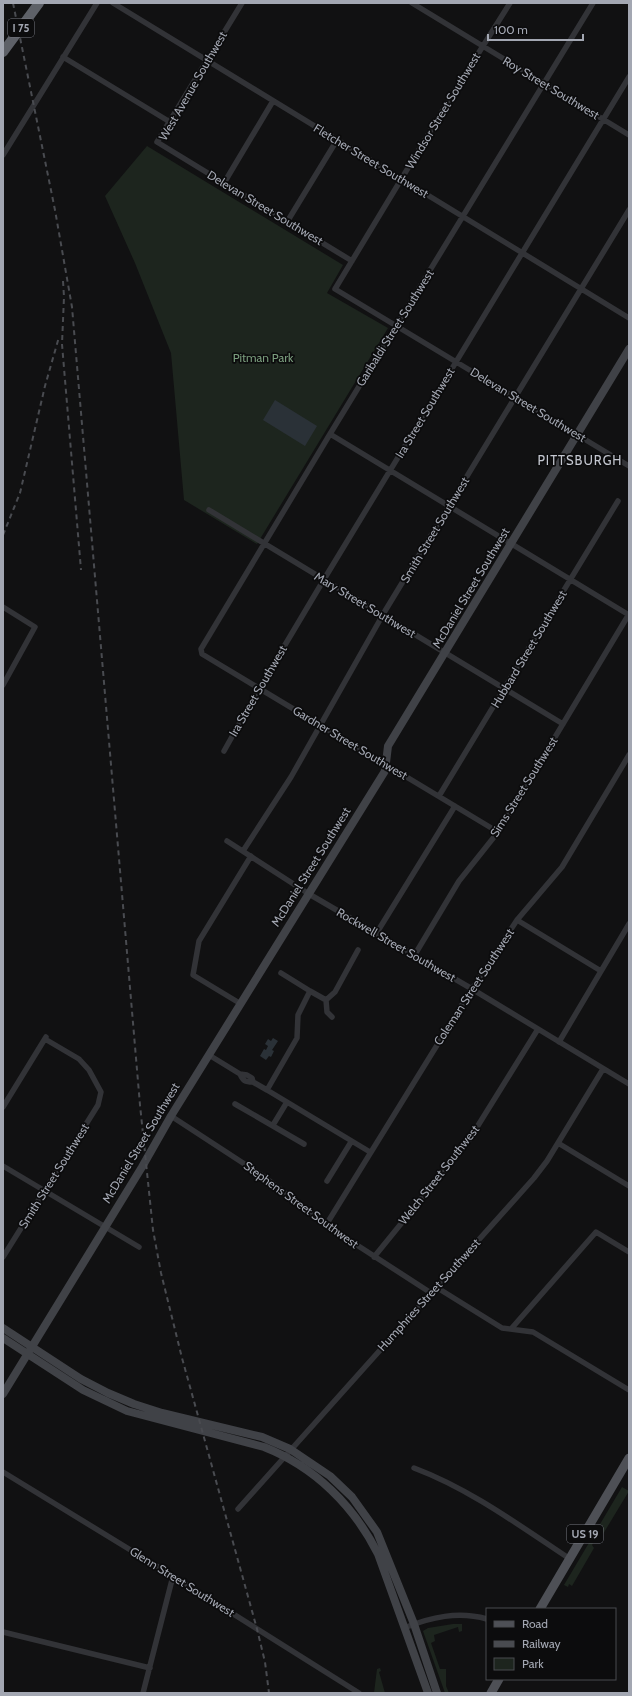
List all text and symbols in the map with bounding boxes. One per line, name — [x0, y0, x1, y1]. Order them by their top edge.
scale bar — [488, 16, 583, 42]
road number: I 75 — [8, 19, 34, 37]
text: 100 m — [494, 22, 528, 37]
street label: West Avenue Southwest — [155, 28, 230, 143]
street label: Windsor Street Southwest — [402, 50, 483, 172]
street label: Roy Street Southwest — [500, 53, 602, 122]
street label: Fletcher Street Southwest — [311, 120, 431, 201]
street label: Delevan Street Southwest — [205, 167, 326, 248]
street label: Garibaldi Street Southwest — [352, 267, 437, 389]
park label: Pitman Park — [233, 350, 294, 365]
street label: Delevan Street Southwest — [468, 364, 589, 445]
street label: Ira Street Southwest — [392, 365, 457, 461]
district label: PITTSBURGH — [537, 452, 623, 468]
street label: Smith Street Southwest — [397, 474, 472, 585]
street label: McDaniel Street Southwest — [429, 525, 513, 651]
street label: Mary Street Southwest — [312, 568, 419, 641]
street label: Hubbard Street Southwest — [488, 587, 570, 710]
street label: Ira Street Southwest — [225, 642, 290, 739]
street label: Gardner Street Southwest — [290, 702, 410, 783]
street label: Sims Street Southwest — [487, 734, 561, 840]
street label: McDaniel Street Southwest — [268, 804, 353, 929]
street label: Rockwell Street Southwest — [334, 904, 459, 985]
street label: Coleman Street Southwest — [430, 926, 517, 1048]
street label: McDaniel Street Southwest — [99, 1080, 183, 1206]
street label: Smith Street Southwest — [15, 1120, 92, 1231]
street label: Welch Street Southwest — [395, 1122, 482, 1227]
street label: Stephens Street Southwest — [241, 1158, 362, 1251]
street label: Humphries Street Southwest — [374, 1235, 483, 1354]
road number: US 19 — [567, 1525, 603, 1543]
street label: Glenn Street Southwest — [127, 1543, 237, 1620]
legend — [486, 1608, 616, 1680]
text: Road — [522, 1616, 548, 1631]
text: Railway — [522, 1636, 560, 1651]
text: Park — [522, 1656, 544, 1671]

